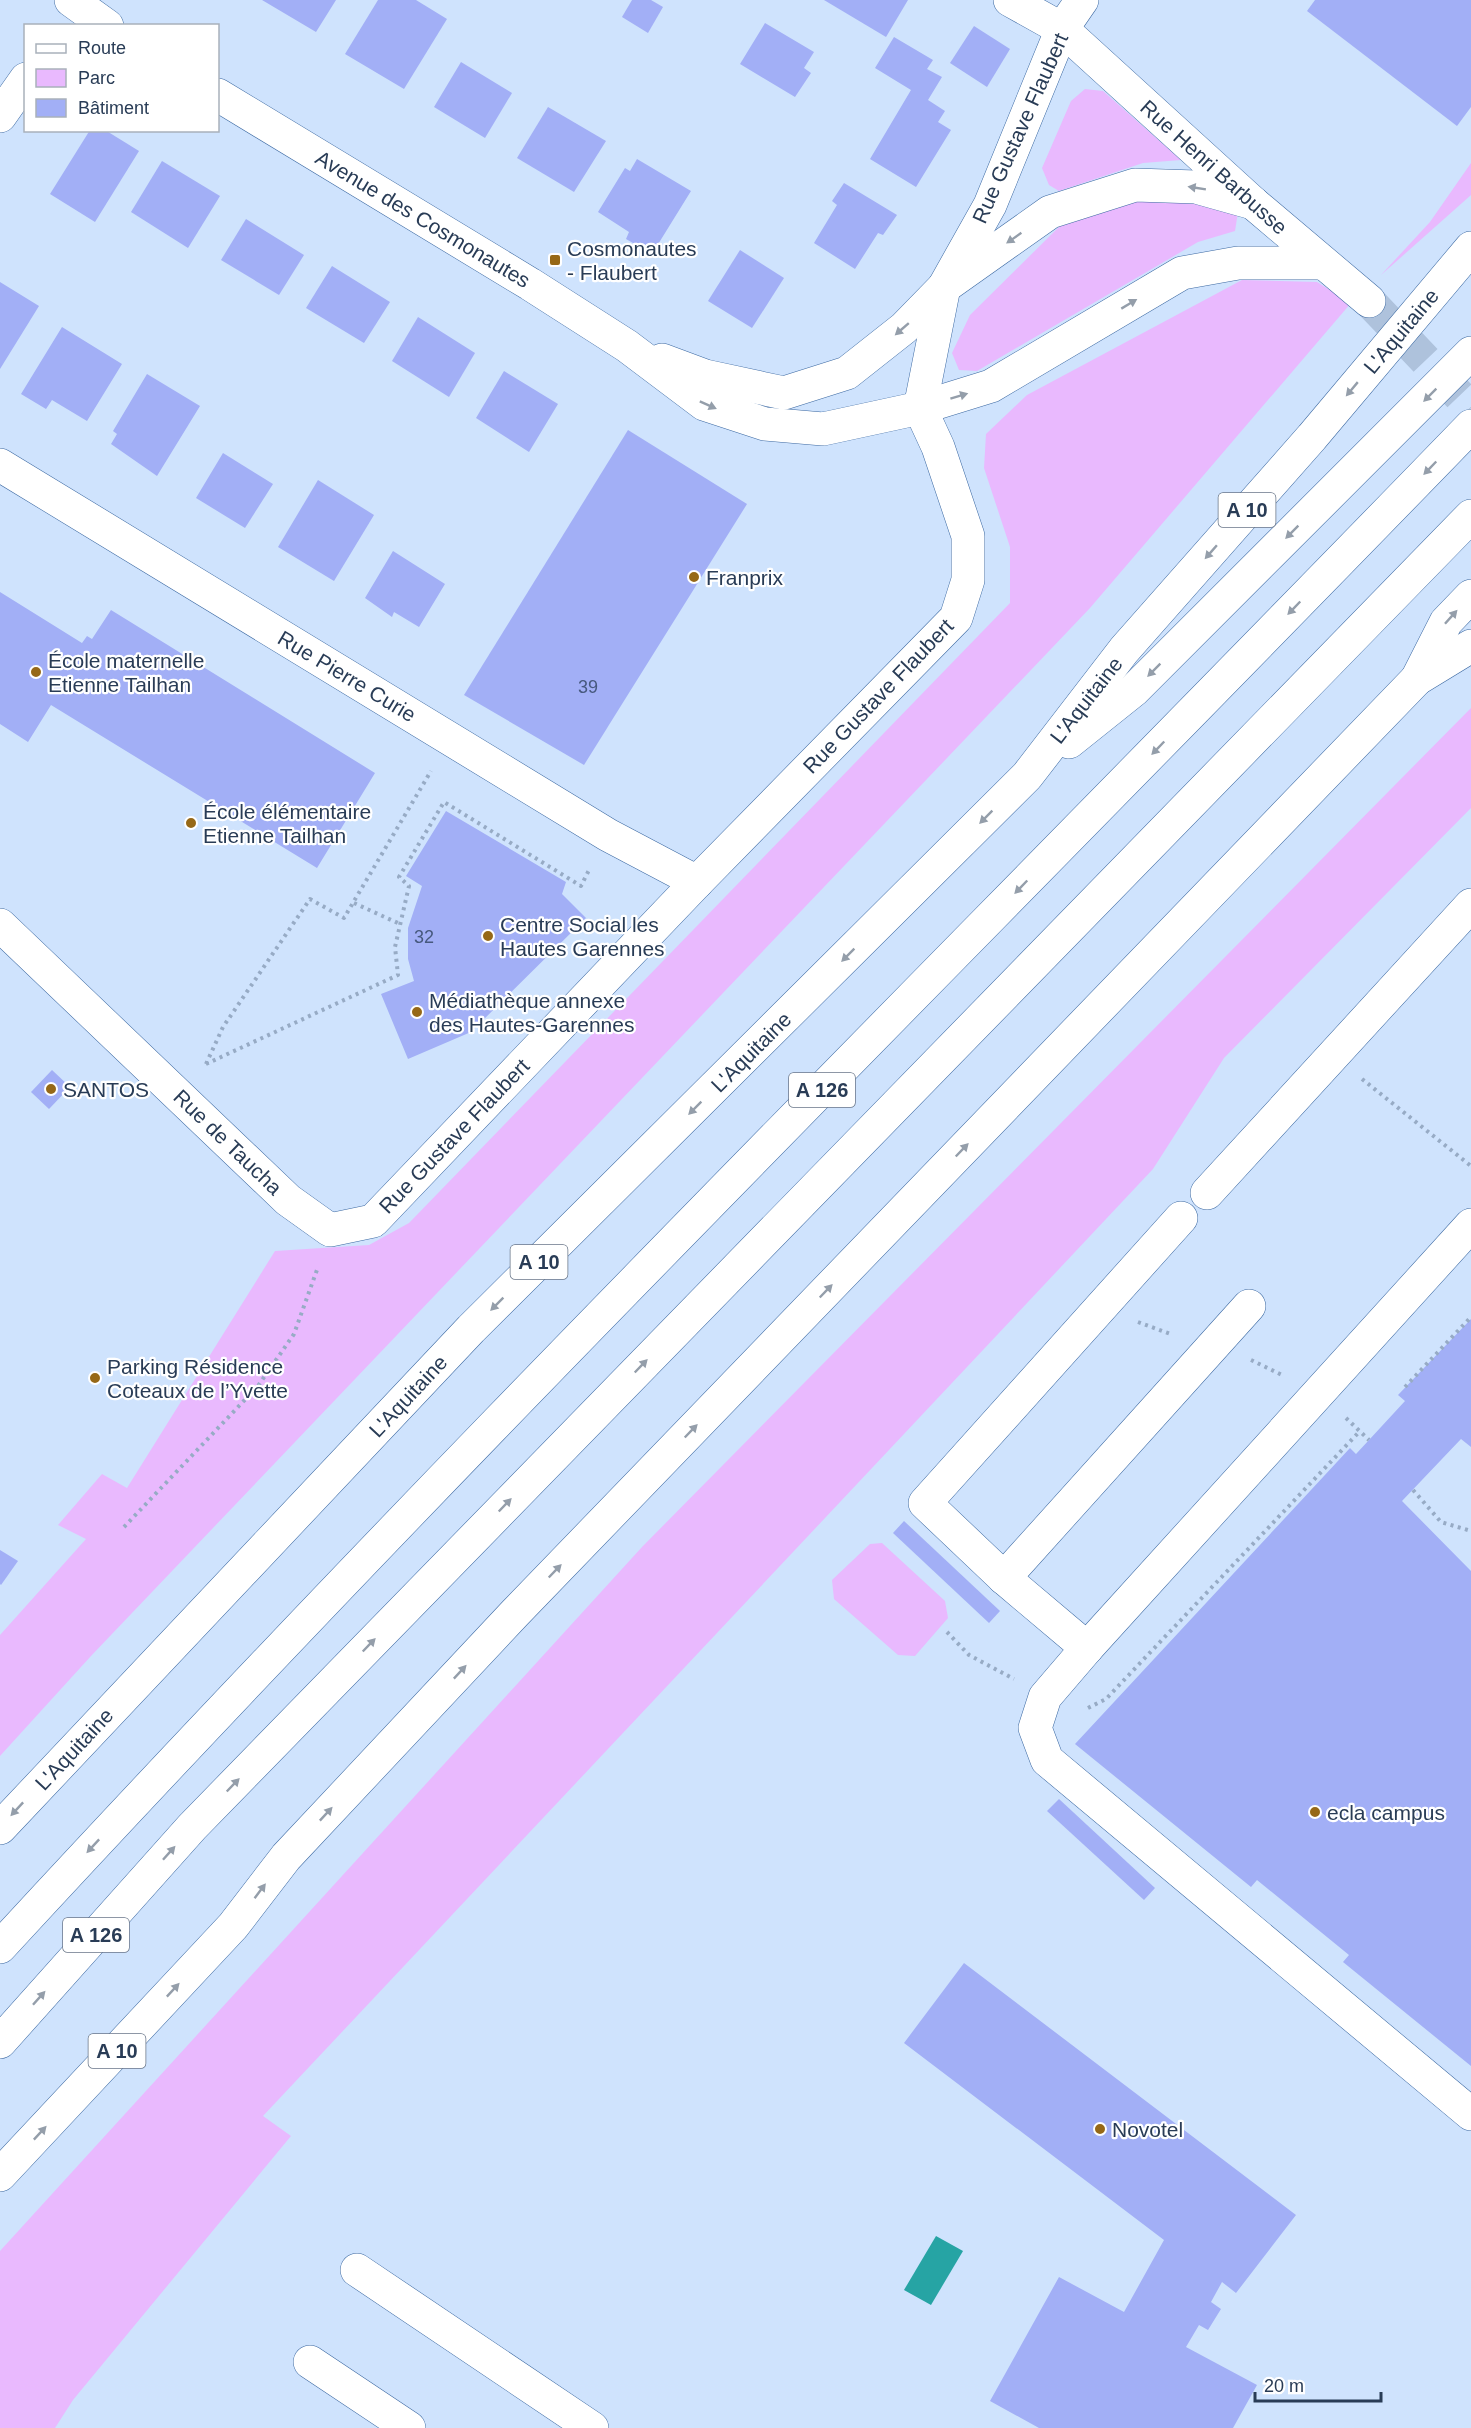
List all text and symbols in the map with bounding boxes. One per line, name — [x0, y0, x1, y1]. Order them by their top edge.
legend — [24, 24, 219, 132]
street label: Rue Gustave Flaubert — [968, 29, 1072, 227]
text: Route — [78, 38, 126, 58]
text: Parc — [78, 68, 115, 88]
street label: Rue Henri Barbusse — [1136, 95, 1292, 239]
text: Bâtiment — [78, 98, 149, 118]
street label: Avenue des Cosmonautes — [312, 146, 534, 292]
one-way arrow — [1187, 184, 1206, 193]
one-way arrow — [1006, 232, 1022, 244]
place label: Cosmonautes - Flaubert — [567, 237, 697, 284]
marker: Cosmonautes - Flaubert — [548, 253, 562, 267]
street label: L'Aquitaine — [1359, 284, 1443, 378]
one-way arrow — [1121, 299, 1138, 309]
one-way arrow — [895, 322, 910, 335]
one-way arrow — [1346, 381, 1359, 396]
one-way arrow — [1423, 387, 1437, 401]
one-way arrow — [950, 391, 968, 401]
one-way arrow — [700, 400, 717, 409]
one-way arrow — [1424, 461, 1438, 475]
road number: A 10 — [1218, 493, 1276, 527]
one-way arrow — [1285, 525, 1299, 539]
one-way arrow — [1204, 544, 1217, 560]
place label: Franprix — [706, 566, 784, 589]
marker: Franprix — [687, 570, 701, 584]
one-way arrow — [1288, 601, 1302, 615]
one-way arrow — [1444, 610, 1457, 625]
street label: Rue Gustave Flaubert — [798, 614, 958, 778]
street label: Rue Pierre Curie — [274, 626, 420, 726]
place label: École maternelle Etienne Tailhan — [48, 649, 204, 696]
street label: L'Aquitaine — [1045, 652, 1127, 748]
one-way arrow — [1147, 663, 1161, 677]
marker: École maternelle Etienne Tailhan — [29, 665, 43, 679]
house number: 39 — [578, 677, 598, 697]
one-way arrow — [1152, 740, 1166, 754]
place label: École élémentaire Etienne Tailhan — [203, 800, 371, 847]
one-way arrow — [979, 810, 993, 824]
marker: École élémentaire Etienne Tailhan — [184, 816, 198, 830]
one-way arrow — [1015, 879, 1029, 893]
place label: Centre Social les Hautes Garennes — [500, 913, 665, 960]
house number: 32 — [414, 927, 434, 947]
marker: Centre Social les Hautes Garennes — [481, 929, 495, 943]
one-way arrow — [841, 948, 855, 962]
place label: Médiathèque annexe des Hautes-Garennes — [429, 989, 634, 1036]
marker: Médiathèque annexe des Hautes-Garennes — [410, 1005, 424, 1019]
street label: L'Aquitaine — [706, 1007, 796, 1097]
street label: Rue Gustave Flaubert — [374, 1054, 534, 1218]
road number: A 126 — [789, 1073, 855, 1107]
place label: SANTOS — [63, 1078, 149, 1101]
marker: SANTOS — [44, 1082, 58, 1096]
street label: Rue de Taucha — [169, 1085, 287, 1199]
one-way arrow — [688, 1101, 703, 1115]
one-way arrow — [954, 1144, 968, 1158]
road number: A 10 — [510, 1245, 568, 1279]
one-way arrow — [819, 1284, 833, 1298]
one-way arrow — [489, 1297, 504, 1311]
street label: L'Aquitaine — [364, 1350, 452, 1442]
place label: Parking Résidence Coteaux de l’Yvette — [107, 1355, 288, 1402]
one-way arrow — [633, 1359, 647, 1373]
marker: Parking Résidence Coteaux de l’Yvette — [88, 1371, 102, 1385]
one-way arrow — [684, 1423, 698, 1438]
one-way arrow — [497, 1499, 511, 1513]
one-way arrow — [548, 1565, 562, 1579]
one-way arrow — [362, 1638, 376, 1653]
one-way arrow — [452, 1665, 466, 1679]
street label: L'Aquitaine — [30, 1703, 118, 1795]
one-way arrow — [226, 1778, 240, 1793]
one-way arrow — [11, 1801, 24, 1816]
place label: ecla campus — [1327, 1801, 1445, 1824]
marker: ecla campus — [1308, 1805, 1322, 1819]
one-way arrow — [319, 1807, 332, 1822]
one-way arrow — [86, 1839, 100, 1854]
one-way arrow — [162, 1846, 175, 1861]
one-way arrow — [253, 1884, 265, 1899]
road number: A 126 — [63, 1918, 129, 1952]
one-way arrow — [166, 1984, 180, 1998]
one-way arrow — [32, 1991, 46, 2006]
road number: A 10 — [88, 2034, 146, 2068]
place label: Novotel — [1112, 2118, 1183, 2141]
marker: Novotel — [1093, 2122, 1107, 2136]
one-way arrow — [33, 2125, 47, 2140]
scale bar — [1255, 2365, 1381, 2403]
text: 20 m — [1264, 2376, 1304, 2396]

